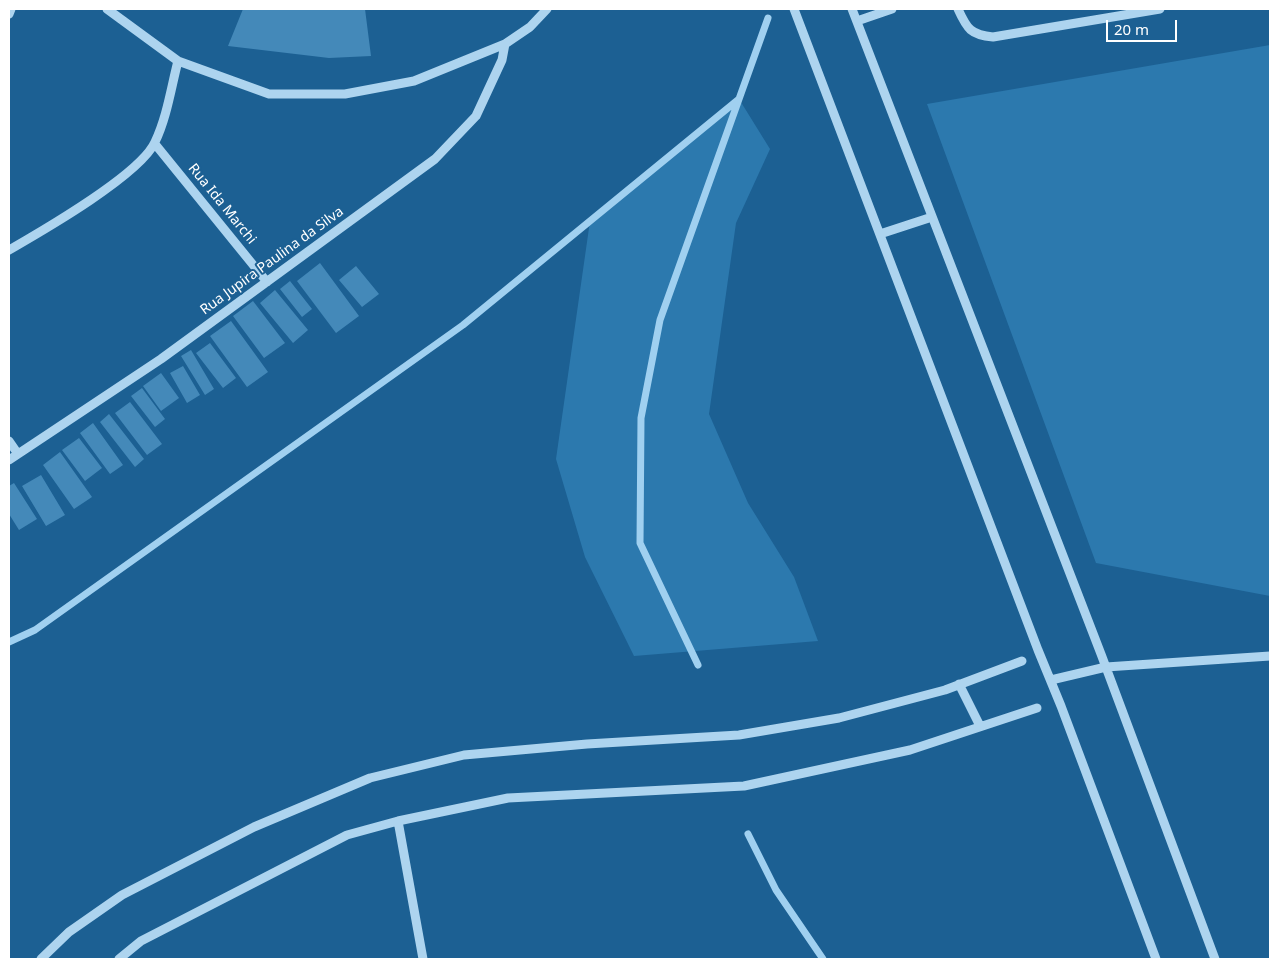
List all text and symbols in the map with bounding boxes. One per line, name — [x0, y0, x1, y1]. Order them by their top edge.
scale bar — [1109, 10, 1180, 42]
text: 20 m — [1114, 19, 1149, 39]
street label: Rua Ida Marchi — [184, 160, 260, 248]
street label: Rua Jupira Paulina da Silva — [197, 203, 347, 319]

